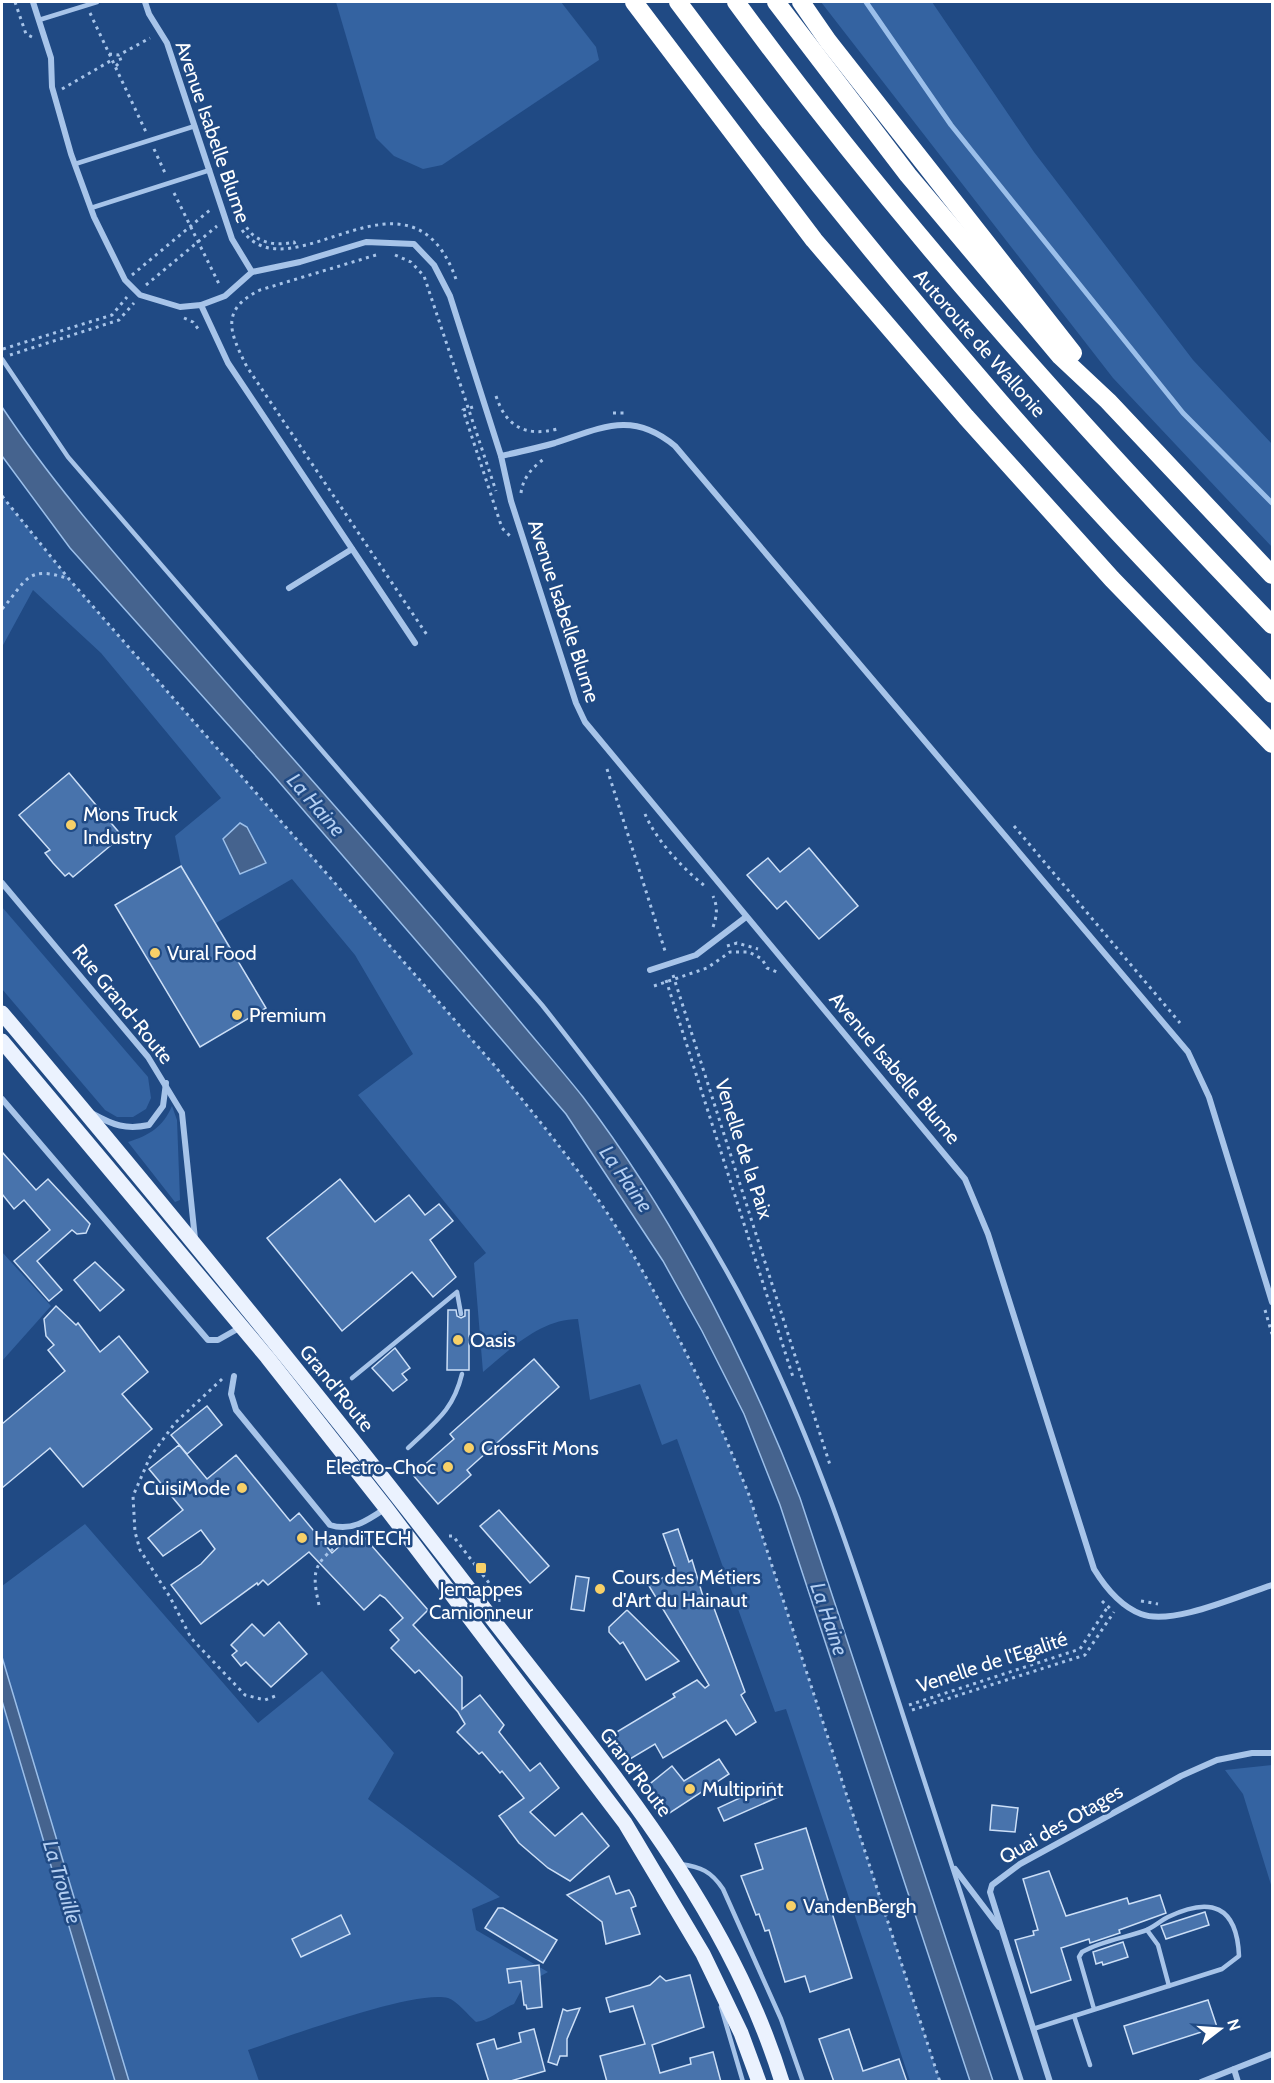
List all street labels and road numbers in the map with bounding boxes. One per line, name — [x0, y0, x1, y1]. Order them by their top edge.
street label: Avenue Isabelle Blume — [171, 38, 255, 226]
street label: Autoroute de Wallonie — [909, 264, 1051, 422]
street label: Avenue Isabelle Blume — [523, 517, 605, 705]
street label: Rue Grand-Route — [67, 939, 179, 1069]
street label: Avenue Isabelle Blume — [824, 987, 966, 1149]
street label: Venelle de la Paix — [710, 1076, 778, 1223]
street label: Grand'Route — [295, 1340, 379, 1436]
street label: Venelle de l'Egalité — [914, 1626, 1070, 1698]
street label: Grand'Route — [595, 1723, 677, 1821]
street label: Quai des Otages — [995, 1779, 1127, 1869]

